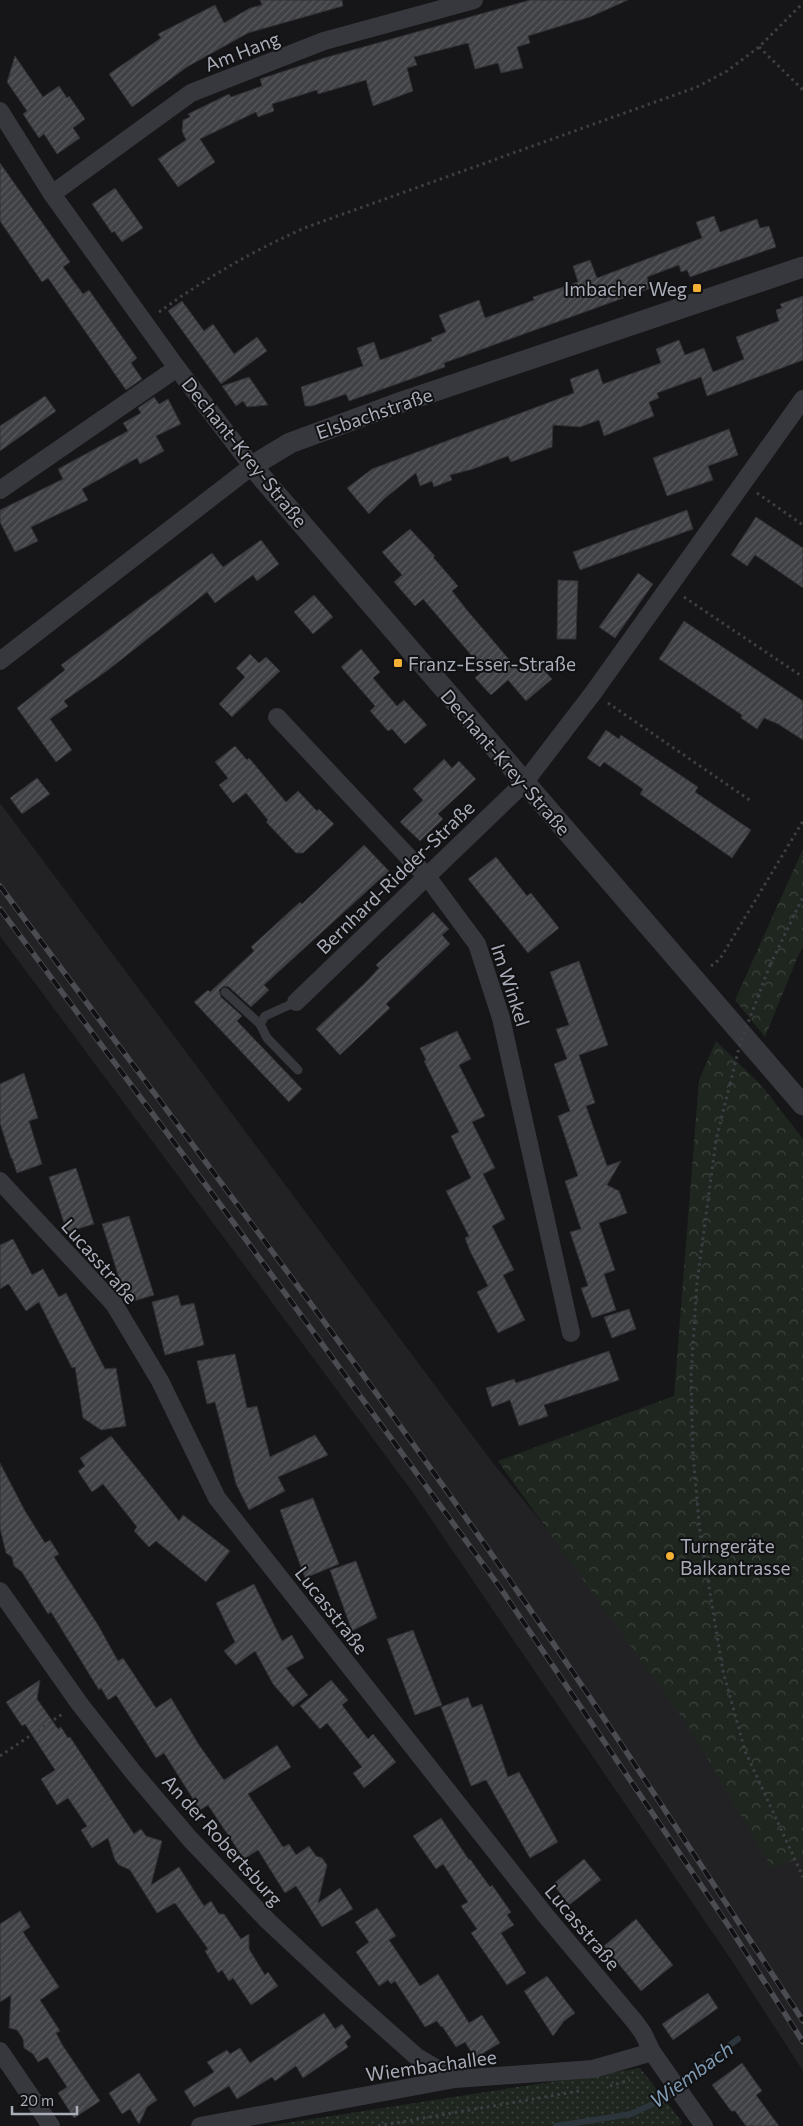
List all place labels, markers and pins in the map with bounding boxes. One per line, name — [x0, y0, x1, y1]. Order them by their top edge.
place label: Imbacher Weg — [564, 277, 687, 300]
marker: Imbacher Weg — [691, 282, 703, 294]
place label: Franz-Esser-Straße — [408, 652, 576, 675]
marker: Franz-Esser-Straße — [392, 657, 404, 669]
place label: Turngeräte Balkantrasse — [680, 1534, 791, 1579]
marker: Turngeräte Balkantrasse — [664, 1550, 676, 1562]

